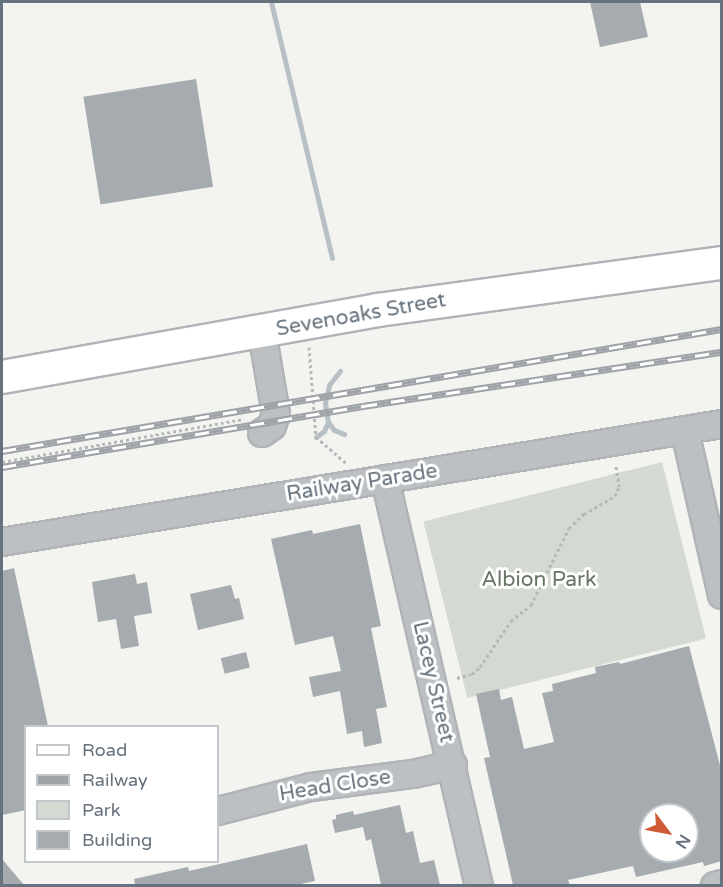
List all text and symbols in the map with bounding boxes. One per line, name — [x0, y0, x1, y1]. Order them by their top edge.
street label: Sevenoaks Street — [274, 288, 448, 342]
street label: Railway Parade — [285, 459, 439, 507]
park label: Albion Park — [481, 567, 597, 593]
street label: Lacey Street — [407, 619, 459, 745]
legend — [24, 725, 219, 863]
text: Road — [82, 739, 127, 761]
street label: Head Close — [277, 765, 393, 807]
text: Railway — [82, 769, 148, 791]
text: Park — [82, 799, 120, 821]
north arrow — [639, 803, 699, 863]
text: Building — [82, 829, 152, 851]
text: N — [671, 831, 694, 852]

